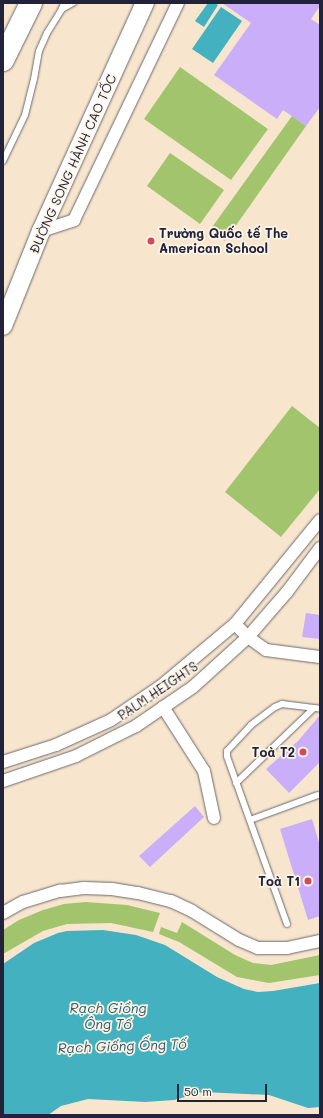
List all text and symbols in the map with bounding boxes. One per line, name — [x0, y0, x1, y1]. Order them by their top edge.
street label: ĐƯỜNG SONG HÀNH CAO TỐC — [26, 72, 120, 256]
place label: Trường Quốc tế The American School — [159, 226, 288, 257]
marker: Trường Quốc tế The American School — [146, 236, 156, 246]
street label: PALM HEIGHTS — [115, 658, 201, 724]
place label: Toà T2 — [252, 744, 295, 760]
marker: Toà T2 — [298, 747, 308, 757]
place label: Toà T1 — [258, 873, 300, 889]
marker: Toà T1 — [303, 876, 313, 886]
water label: Rạch Giồng Ông Tố — [69, 1000, 147, 1032]
water label: Rạch Giống Ống Tố — [57, 1035, 187, 1057]
scale bar — [179, 1076, 269, 1102]
text: 50 m — [184, 1083, 212, 1099]

